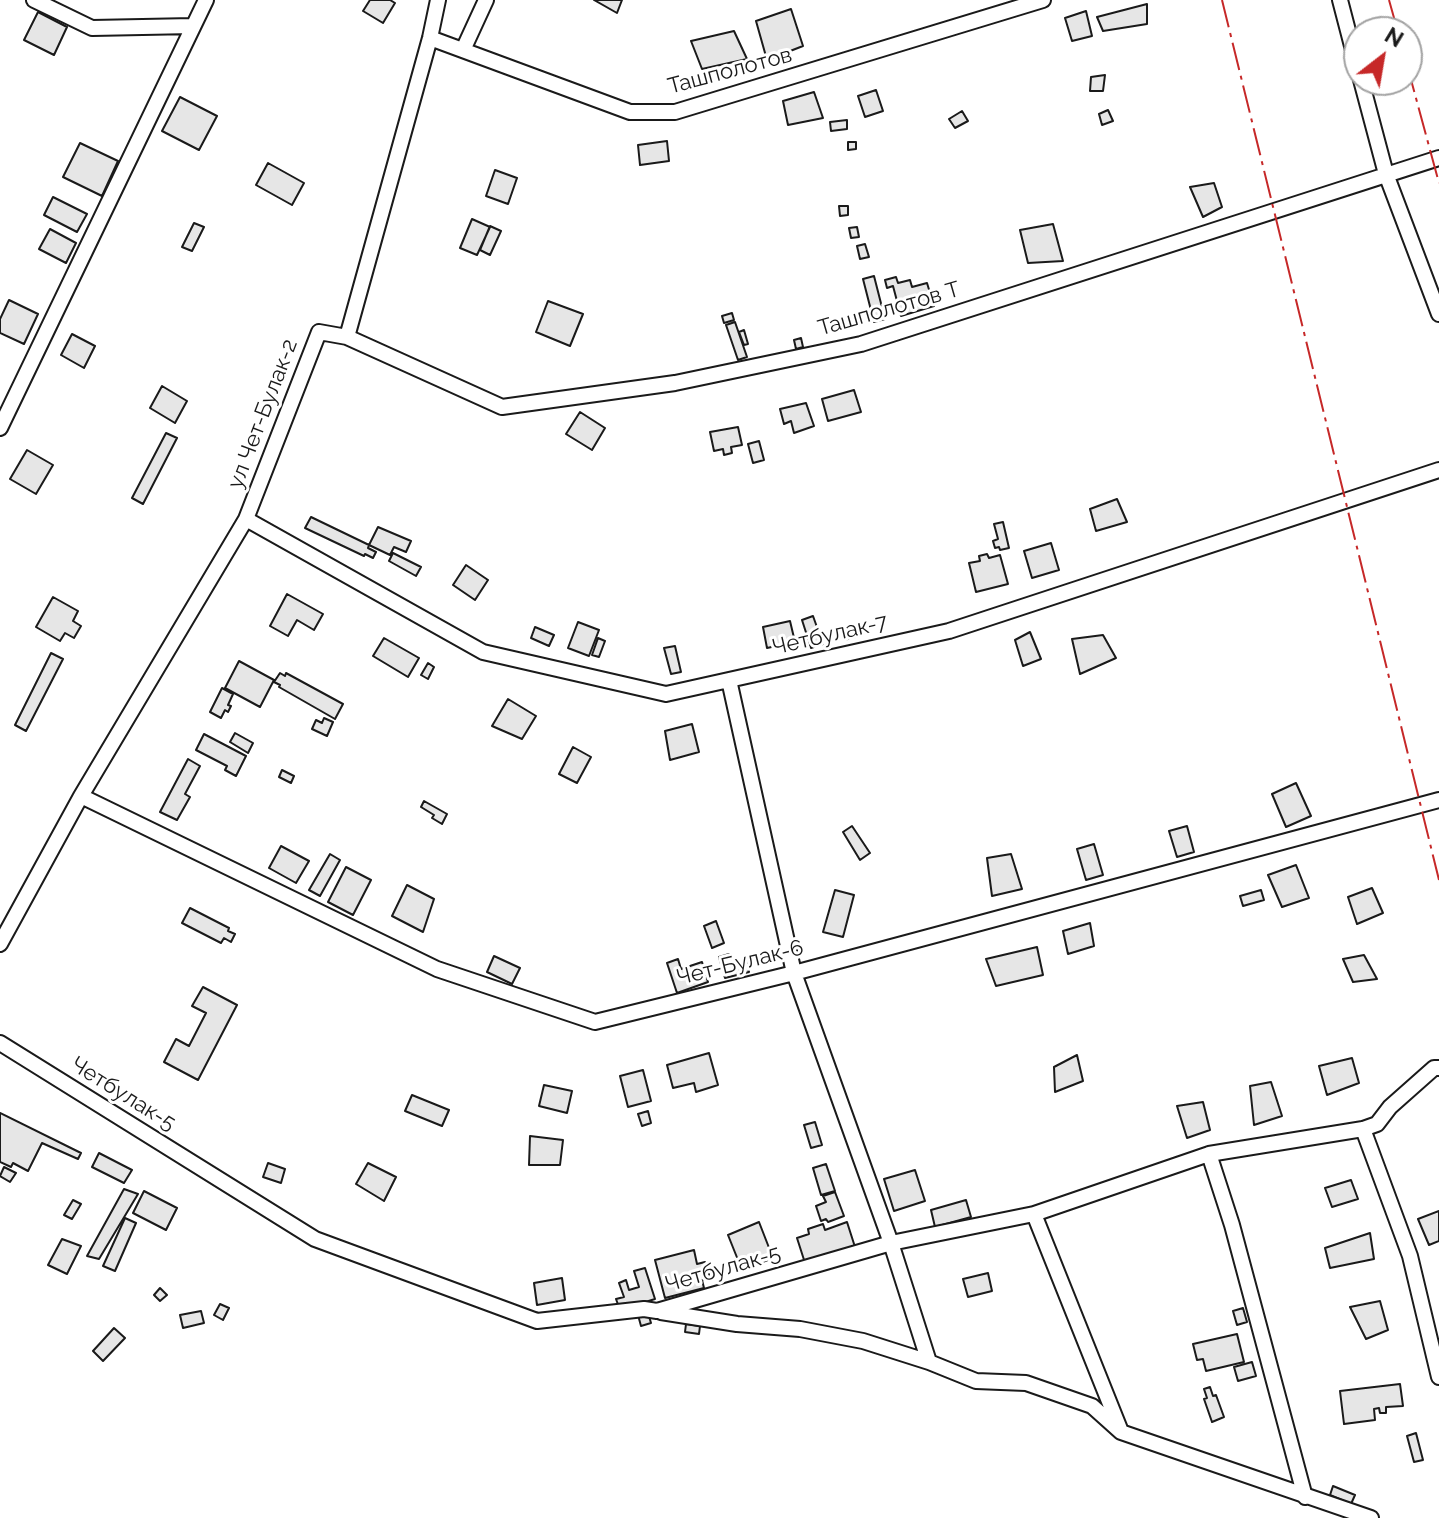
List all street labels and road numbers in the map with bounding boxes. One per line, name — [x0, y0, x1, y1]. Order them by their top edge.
street label: Ташполотов — [665, 42, 795, 100]
street label: Ташполотов Т — [815, 276, 963, 342]
street label: ул Чет-Булак-2 — [222, 336, 304, 492]
street label: Четбулак-7 — [770, 609, 890, 661]
street label: Чет-Булак-6 — [674, 934, 806, 992]
street label: Четбулак-5 — [66, 1051, 180, 1137]
street label: Четбулак-5 — [662, 1240, 784, 1298]

